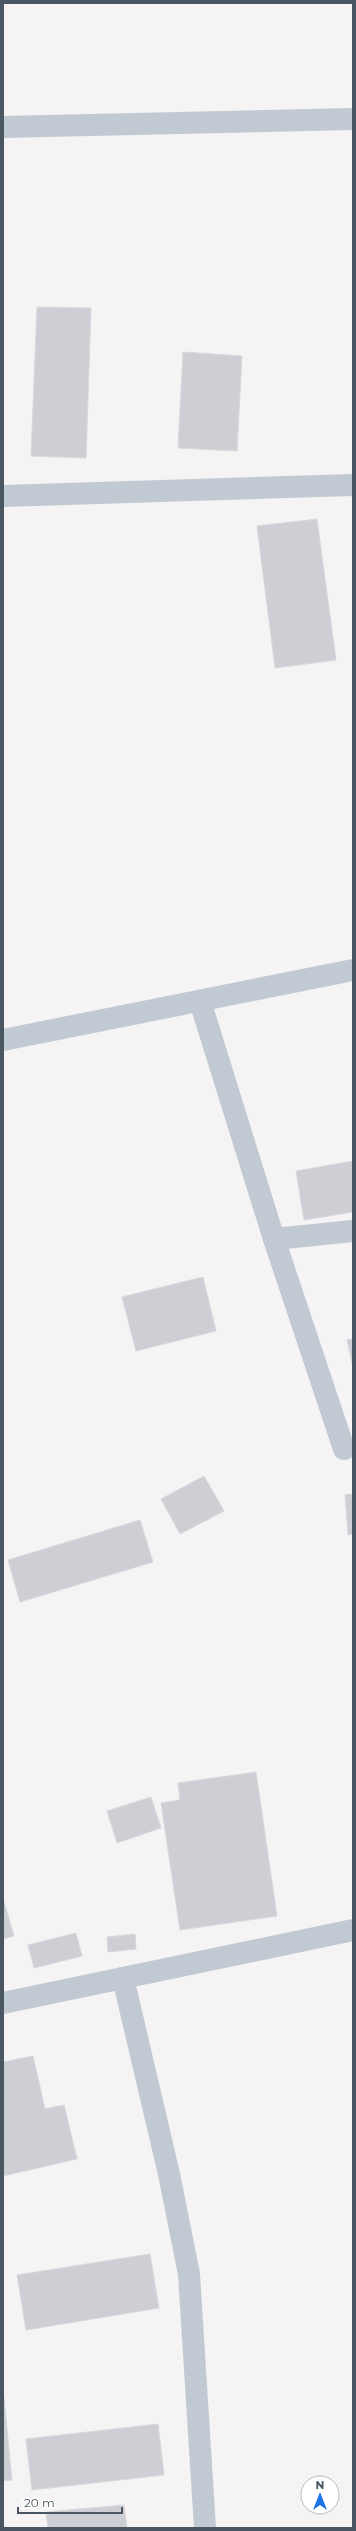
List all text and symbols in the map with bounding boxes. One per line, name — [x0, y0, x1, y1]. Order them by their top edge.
north arrow — [300, 2475, 340, 2515]
text: N — [316, 2478, 324, 2492]
scale bar — [18, 2489, 122, 2515]
text: 20 m — [24, 2495, 55, 2510]

